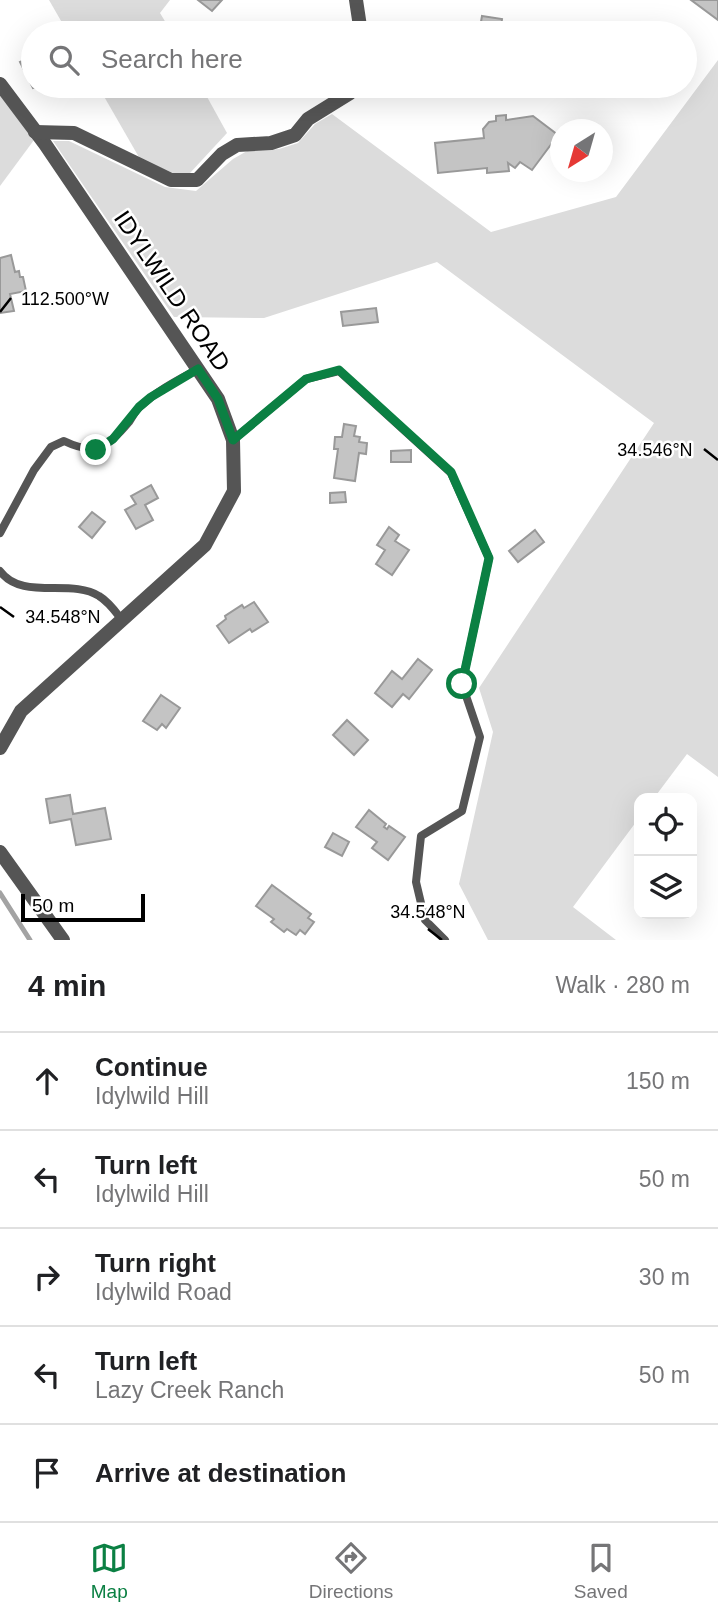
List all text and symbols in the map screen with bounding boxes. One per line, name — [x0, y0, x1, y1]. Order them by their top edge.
search box — [21, 21, 697, 98]
icon: search — [45, 41, 83, 79]
text: Search here — [101, 44, 243, 74]
north arrow — [550, 119, 613, 182]
street label: IDYLWILD ROAD — [109, 205, 236, 376]
text: 112.500°W — [21, 289, 109, 309]
route end — [80, 434, 111, 465]
text: 34.546°N — [617, 440, 693, 460]
text: 34.548°N — [25, 607, 101, 627]
route start — [446, 668, 477, 699]
map controls — [634, 793, 697, 919]
button: locate — [634, 793, 697, 856]
button: layers — [634, 856, 697, 919]
scale bar — [21, 891, 145, 923]
text: 50 m — [32, 895, 74, 916]
text: 34.548°N — [390, 902, 466, 922]
text: 4 min — [28, 969, 106, 1002]
text: Walk · 280 m — [555, 972, 690, 998]
text: Continue — [95, 1052, 208, 1082]
icon: ahead — [28, 1062, 66, 1100]
text: 150 m — [626, 1068, 690, 1094]
text: Idylwild Hill — [95, 1083, 209, 1109]
text: Turn left — [95, 1150, 197, 1180]
icon: left — [28, 1160, 66, 1198]
text: 50 m — [639, 1166, 690, 1192]
text: Idylwild Hill — [95, 1181, 209, 1207]
text: Turn right — [95, 1248, 216, 1278]
icon: right — [28, 1258, 66, 1296]
text: 30 m — [639, 1264, 690, 1290]
text: Idylwild Road — [95, 1279, 232, 1305]
text: Turn left — [95, 1346, 197, 1376]
icon: left — [28, 1356, 66, 1394]
text: 50 m — [639, 1362, 690, 1388]
text: Lazy Creek Ranch — [95, 1377, 284, 1403]
icon: arrive — [28, 1454, 66, 1492]
text: Arrive at destination — [95, 1458, 346, 1488]
tab: Map — [90, 1539, 128, 1603]
tab: Directions — [309, 1539, 393, 1603]
tab: Saved — [574, 1539, 628, 1603]

